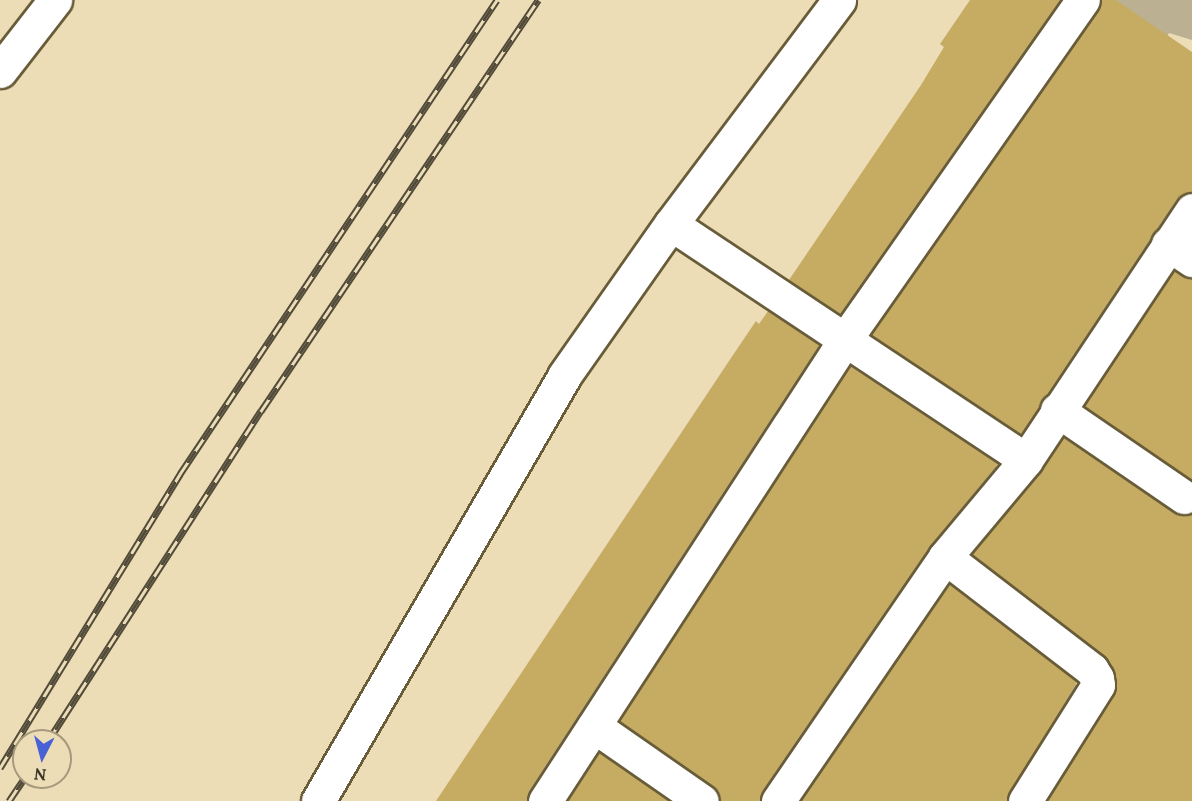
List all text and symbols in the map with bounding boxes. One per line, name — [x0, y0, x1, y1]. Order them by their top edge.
north arrow — [12, 729, 72, 789]
text: N — [33, 764, 48, 786]

